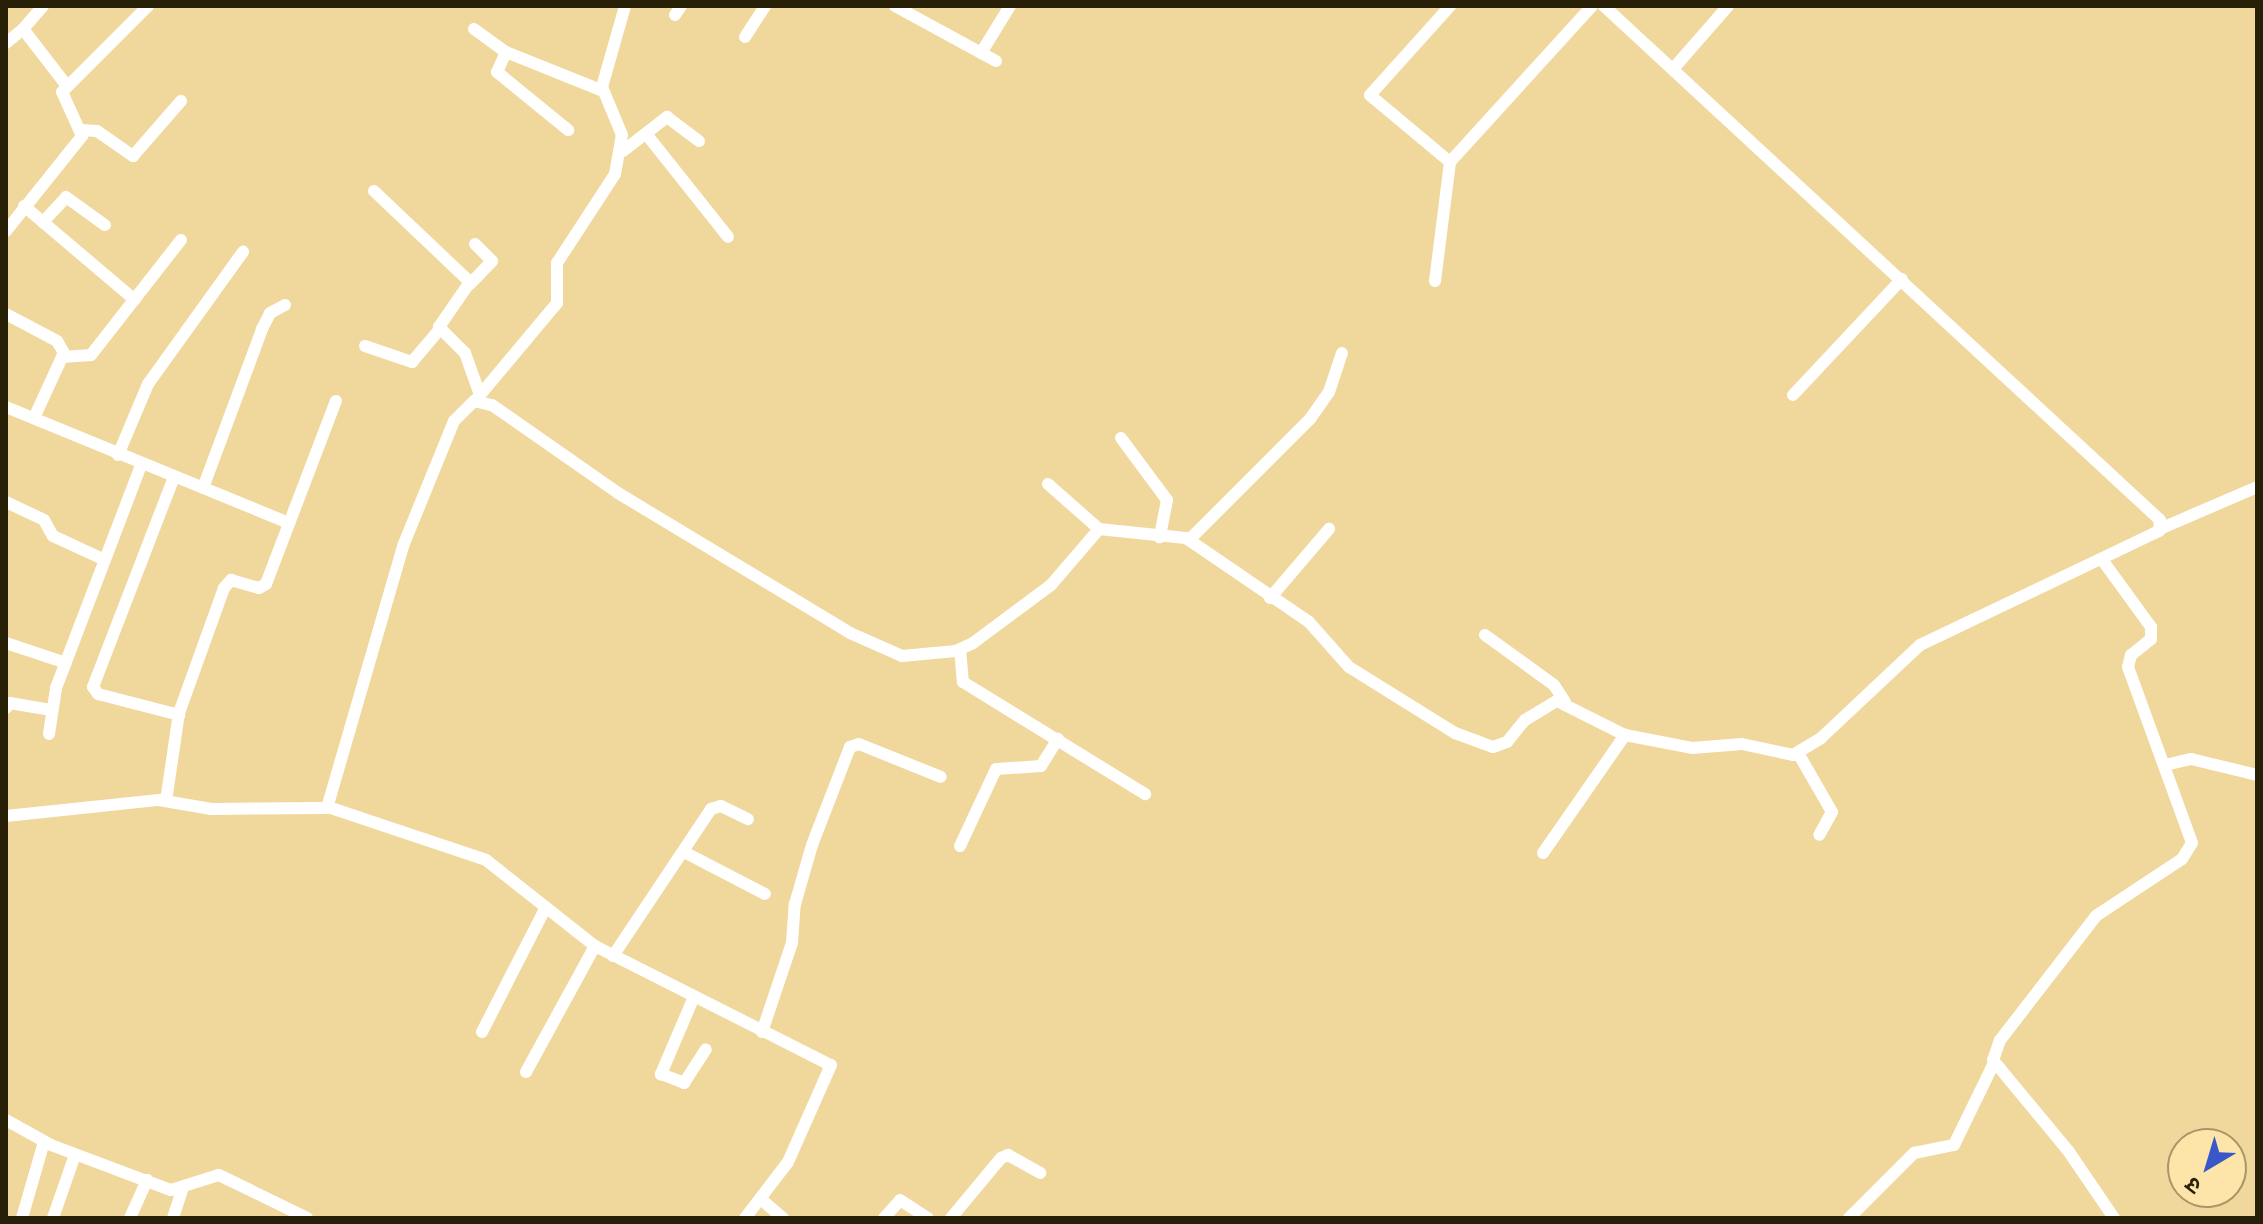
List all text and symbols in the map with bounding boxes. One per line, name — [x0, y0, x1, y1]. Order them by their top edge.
north arrow — [2167, 1128, 2247, 1208]
text: उ — [2180, 1172, 2206, 1200]

